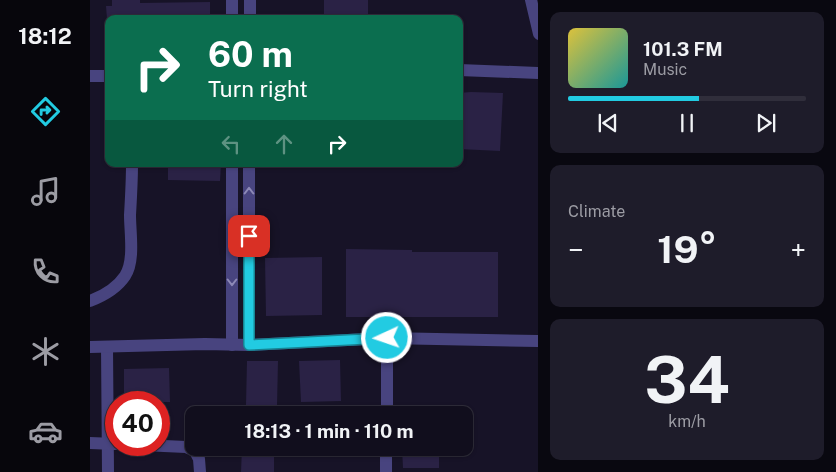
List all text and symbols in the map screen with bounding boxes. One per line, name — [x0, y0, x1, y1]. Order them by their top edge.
text: 18:12 — [18, 23, 72, 49]
text: 60 m — [208, 34, 293, 75]
icon: right — [125, 35, 190, 100]
text: 101.3 FM — [643, 38, 723, 60]
text: Music — [643, 60, 687, 79]
text: Turn right — [208, 76, 308, 102]
icon: directions — [28, 94, 63, 129]
icon: previous — [594, 109, 622, 137]
icon: pause — [673, 109, 701, 137]
icon: next — [752, 109, 780, 137]
icon: left — [217, 130, 245, 158]
icon: ahead — [270, 130, 298, 158]
icon: right — [323, 130, 351, 158]
icon: music — [28, 174, 63, 209]
one-way arrow — [244, 187, 254, 194]
text: Climate — [568, 202, 625, 221]
pin — [228, 215, 270, 257]
icon: arrive — [235, 222, 263, 250]
text: 19° — [657, 227, 717, 272]
text: − — [568, 233, 584, 266]
text: + — [790, 233, 806, 266]
icon: phone — [28, 254, 63, 289]
one-way arrow — [227, 279, 237, 287]
position arrow — [360, 311, 412, 363]
icon: climate — [28, 334, 63, 369]
text: 34 — [644, 341, 730, 418]
speed limit sign: 40 — [105, 391, 170, 456]
text: km/h — [668, 412, 706, 431]
icon: car — [28, 414, 63, 449]
text: 18:13 · 1 min · 110 m — [244, 420, 414, 442]

